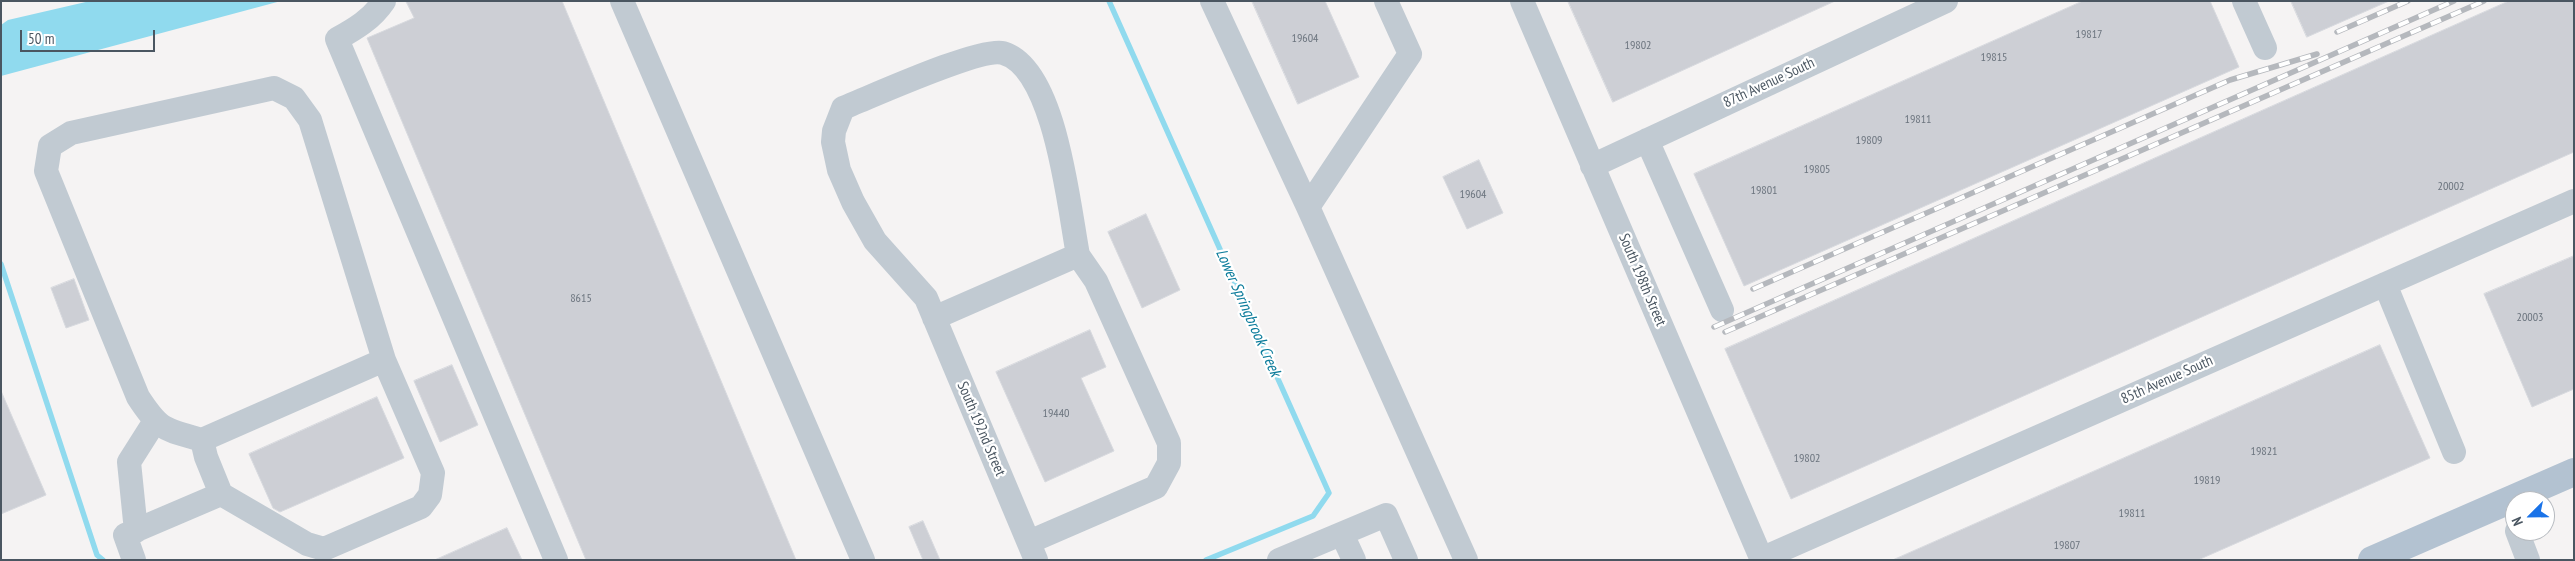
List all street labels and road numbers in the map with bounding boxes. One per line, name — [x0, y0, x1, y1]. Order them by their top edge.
street label: 87th Avenue South — [1721, 54, 1817, 112]
street label: South 198th Street — [1614, 231, 1670, 329]
street label: 85th Avenue South — [2118, 352, 2216, 408]
street label: South 192nd Street — [953, 379, 1009, 479]

